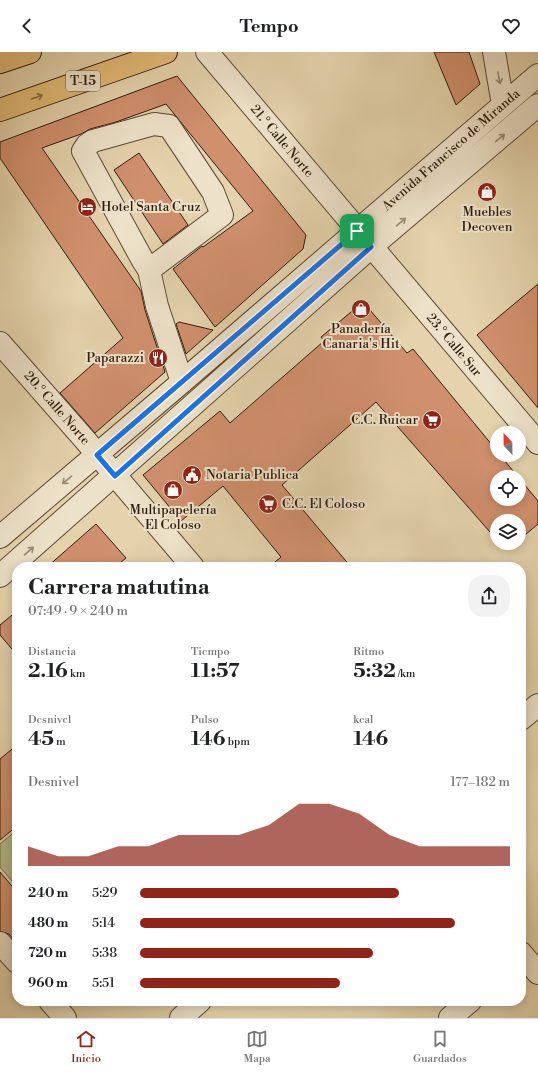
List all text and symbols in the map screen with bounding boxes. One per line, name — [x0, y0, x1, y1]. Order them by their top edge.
icon: back — [16, 15, 38, 37]
text: Tempo — [239, 15, 299, 38]
icon: heart — [500, 15, 522, 37]
road number: T-15 — [66, 71, 100, 91]
one-way arrow — [495, 71, 503, 84]
street label: Avenida Francisco de Miranda — [378, 85, 524, 215]
one-way arrow — [30, 93, 43, 100]
street label: 21.° Calle Norte — [247, 101, 317, 181]
one-way arrow — [494, 133, 505, 142]
shop icon: Muebles Decoven — [476, 181, 498, 203]
hotel icon: Hotel Santa Cruz — [76, 196, 98, 218]
place label: Hotel Santa Cruz — [101, 199, 201, 215]
place label: Muebles Decoven — [462, 204, 513, 235]
pin — [340, 214, 374, 248]
one-way arrow — [395, 217, 406, 226]
icon: arrive — [346, 220, 368, 242]
shop icon: Panadería Canaria's Hit — [350, 298, 372, 320]
street label: 23.° Calle Sur — [423, 310, 485, 380]
place label: Panadería Canaria's Hit — [322, 321, 400, 352]
restaurant icon: Paparazzi — [147, 347, 169, 369]
place label: Paparazzi — [86, 350, 144, 366]
street label: 20.° Calle Norte — [21, 368, 94, 449]
supermarket icon: C.C. Ruicar — [421, 409, 443, 431]
place label: C.C. Ruicar — [351, 412, 418, 428]
north arrow — [490, 426, 526, 462]
map controls — [490, 426, 526, 550]
public building icon: Notaria Publica — [181, 464, 203, 486]
place label: Notaria Publica — [206, 467, 299, 483]
button: locate — [490, 470, 526, 506]
one-way arrow — [62, 475, 73, 484]
shop icon: Multipapelería El Coloso — [162, 479, 184, 501]
supermarket icon: C.C. El Coloso — [257, 493, 279, 515]
place label: C.C. El Coloso — [282, 496, 365, 512]
place label: Multipapelería El Coloso — [130, 502, 217, 533]
button: layers — [490, 514, 526, 550]
one-way arrow — [24, 546, 35, 555]
text: Carrera matutina — [28, 574, 210, 601]
button: share — [468, 575, 510, 617]
text: 07:49 · 9 × 240 m — [28, 603, 128, 619]
text: Distancia — [28, 645, 76, 659]
text: Tiempo — [191, 645, 230, 659]
text: Ritmo — [353, 645, 384, 659]
text: 2.16 — [28, 659, 68, 684]
text: 11:57 — [191, 659, 240, 684]
text: 5:32 — [353, 659, 396, 684]
text: km — [68, 667, 85, 681]
text: /km — [396, 667, 415, 681]
text: Desnivel — [28, 713, 71, 727]
text: Pulso — [191, 713, 219, 727]
text: kcal — [353, 713, 373, 727]
text: 45 — [28, 727, 54, 752]
text: 146 — [191, 727, 225, 752]
text: 146 — [353, 727, 388, 752]
text: m — [54, 735, 66, 749]
text: bpm — [225, 735, 250, 749]
text: Desnivel — [28, 774, 79, 790]
text: 177–182 m — [450, 774, 510, 790]
text: 240 m — [28, 885, 68, 901]
text: 5:29 — [92, 885, 117, 901]
text: 480 m — [28, 915, 68, 931]
text: 5:14 — [92, 915, 115, 931]
text: 720 m — [28, 945, 67, 961]
text: 5:38 — [92, 945, 117, 961]
text: 960 m — [28, 975, 68, 991]
text: 5:51 — [92, 975, 115, 991]
tab: Inicio — [71, 1028, 101, 1066]
tab: Mapa — [243, 1028, 271, 1066]
tab: Guardados — [413, 1028, 467, 1066]

